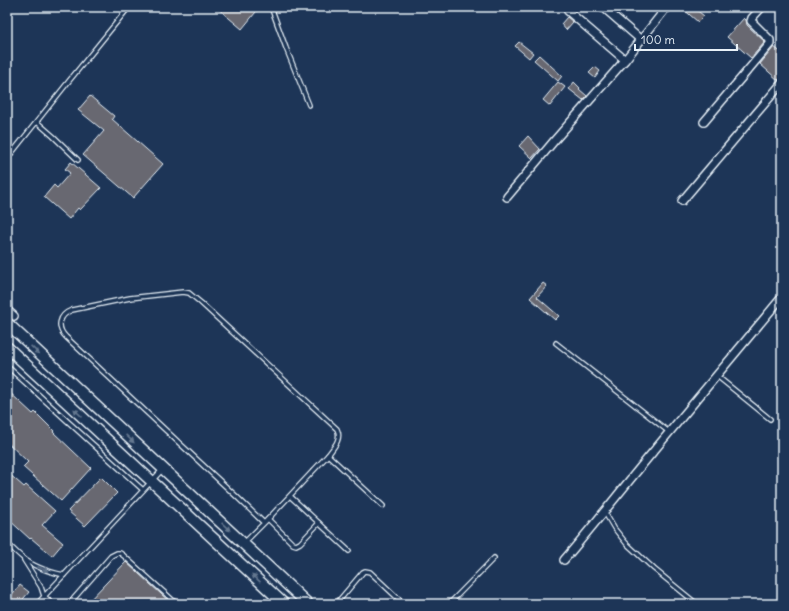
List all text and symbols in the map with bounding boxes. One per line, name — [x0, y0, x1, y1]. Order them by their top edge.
scale bar — [635, 26, 737, 52]
text: 100 m — [641, 32, 675, 47]
one-way arrow — [31, 345, 40, 354]
one-way arrow — [73, 408, 83, 418]
one-way arrow — [125, 434, 135, 444]
one-way arrow — [220, 523, 231, 532]
one-way arrow — [38, 566, 49, 572]
one-way arrow — [250, 573, 261, 582]

